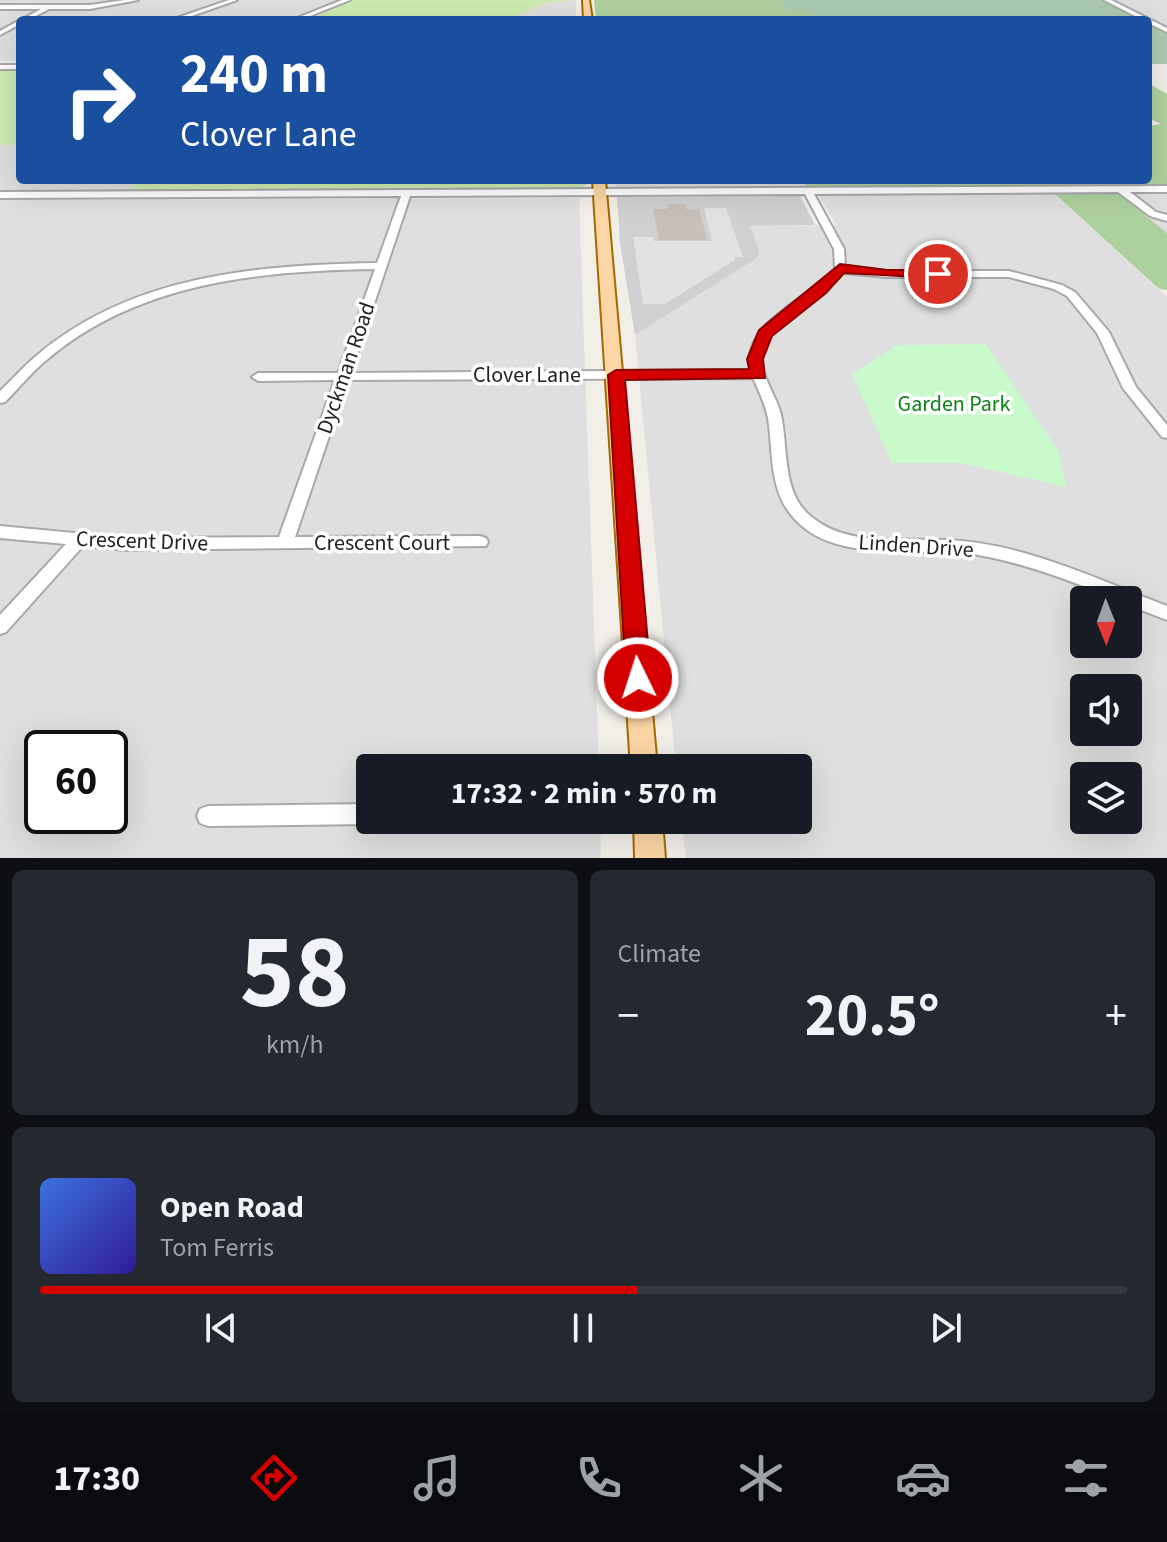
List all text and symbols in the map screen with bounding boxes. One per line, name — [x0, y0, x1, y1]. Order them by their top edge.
text: 240 m — [180, 35, 328, 114]
icon: right — [48, 48, 152, 152]
text: Clover Lane — [180, 109, 357, 160]
pin — [904, 240, 972, 308]
icon: arrive — [916, 252, 960, 296]
street label: Dyckman Road — [308, 298, 384, 438]
street label: Clover Lane — [473, 359, 581, 391]
park label: Garden Park — [898, 388, 1010, 420]
street label: Crescent Drive — [75, 523, 209, 559]
street label: Linden Drive — [857, 526, 975, 566]
street label: Crescent Court — [314, 527, 451, 559]
north arrow — [1070, 586, 1142, 658]
map controls — [1070, 586, 1142, 834]
position arrow — [596, 636, 680, 720]
button: sound — [1070, 674, 1142, 746]
speed limit sign: 60 — [24, 730, 128, 834]
button: layers — [1070, 762, 1142, 834]
text: 17:32 · 2 min · 570 m — [451, 772, 717, 815]
text: 58 — [240, 900, 350, 1048]
text: Climate — [618, 935, 701, 972]
text: 20.5° — [805, 974, 940, 1059]
text: − — [618, 985, 639, 1048]
text: + — [1105, 985, 1127, 1048]
text: km/h — [266, 1026, 324, 1063]
text: Open Road — [160, 1186, 304, 1229]
text: Tom Ferris — [160, 1229, 274, 1266]
icon: previous — [199, 1306, 243, 1350]
icon: pause — [561, 1306, 605, 1350]
icon: next — [924, 1306, 968, 1350]
icon: directions — [246, 1450, 302, 1506]
icon: music — [409, 1450, 465, 1506]
icon: phone — [571, 1450, 627, 1506]
icon: climate — [733, 1450, 789, 1506]
icon: car — [895, 1450, 951, 1506]
icon: filters — [1058, 1450, 1114, 1506]
text: 17:30 — [53, 1453, 140, 1504]

